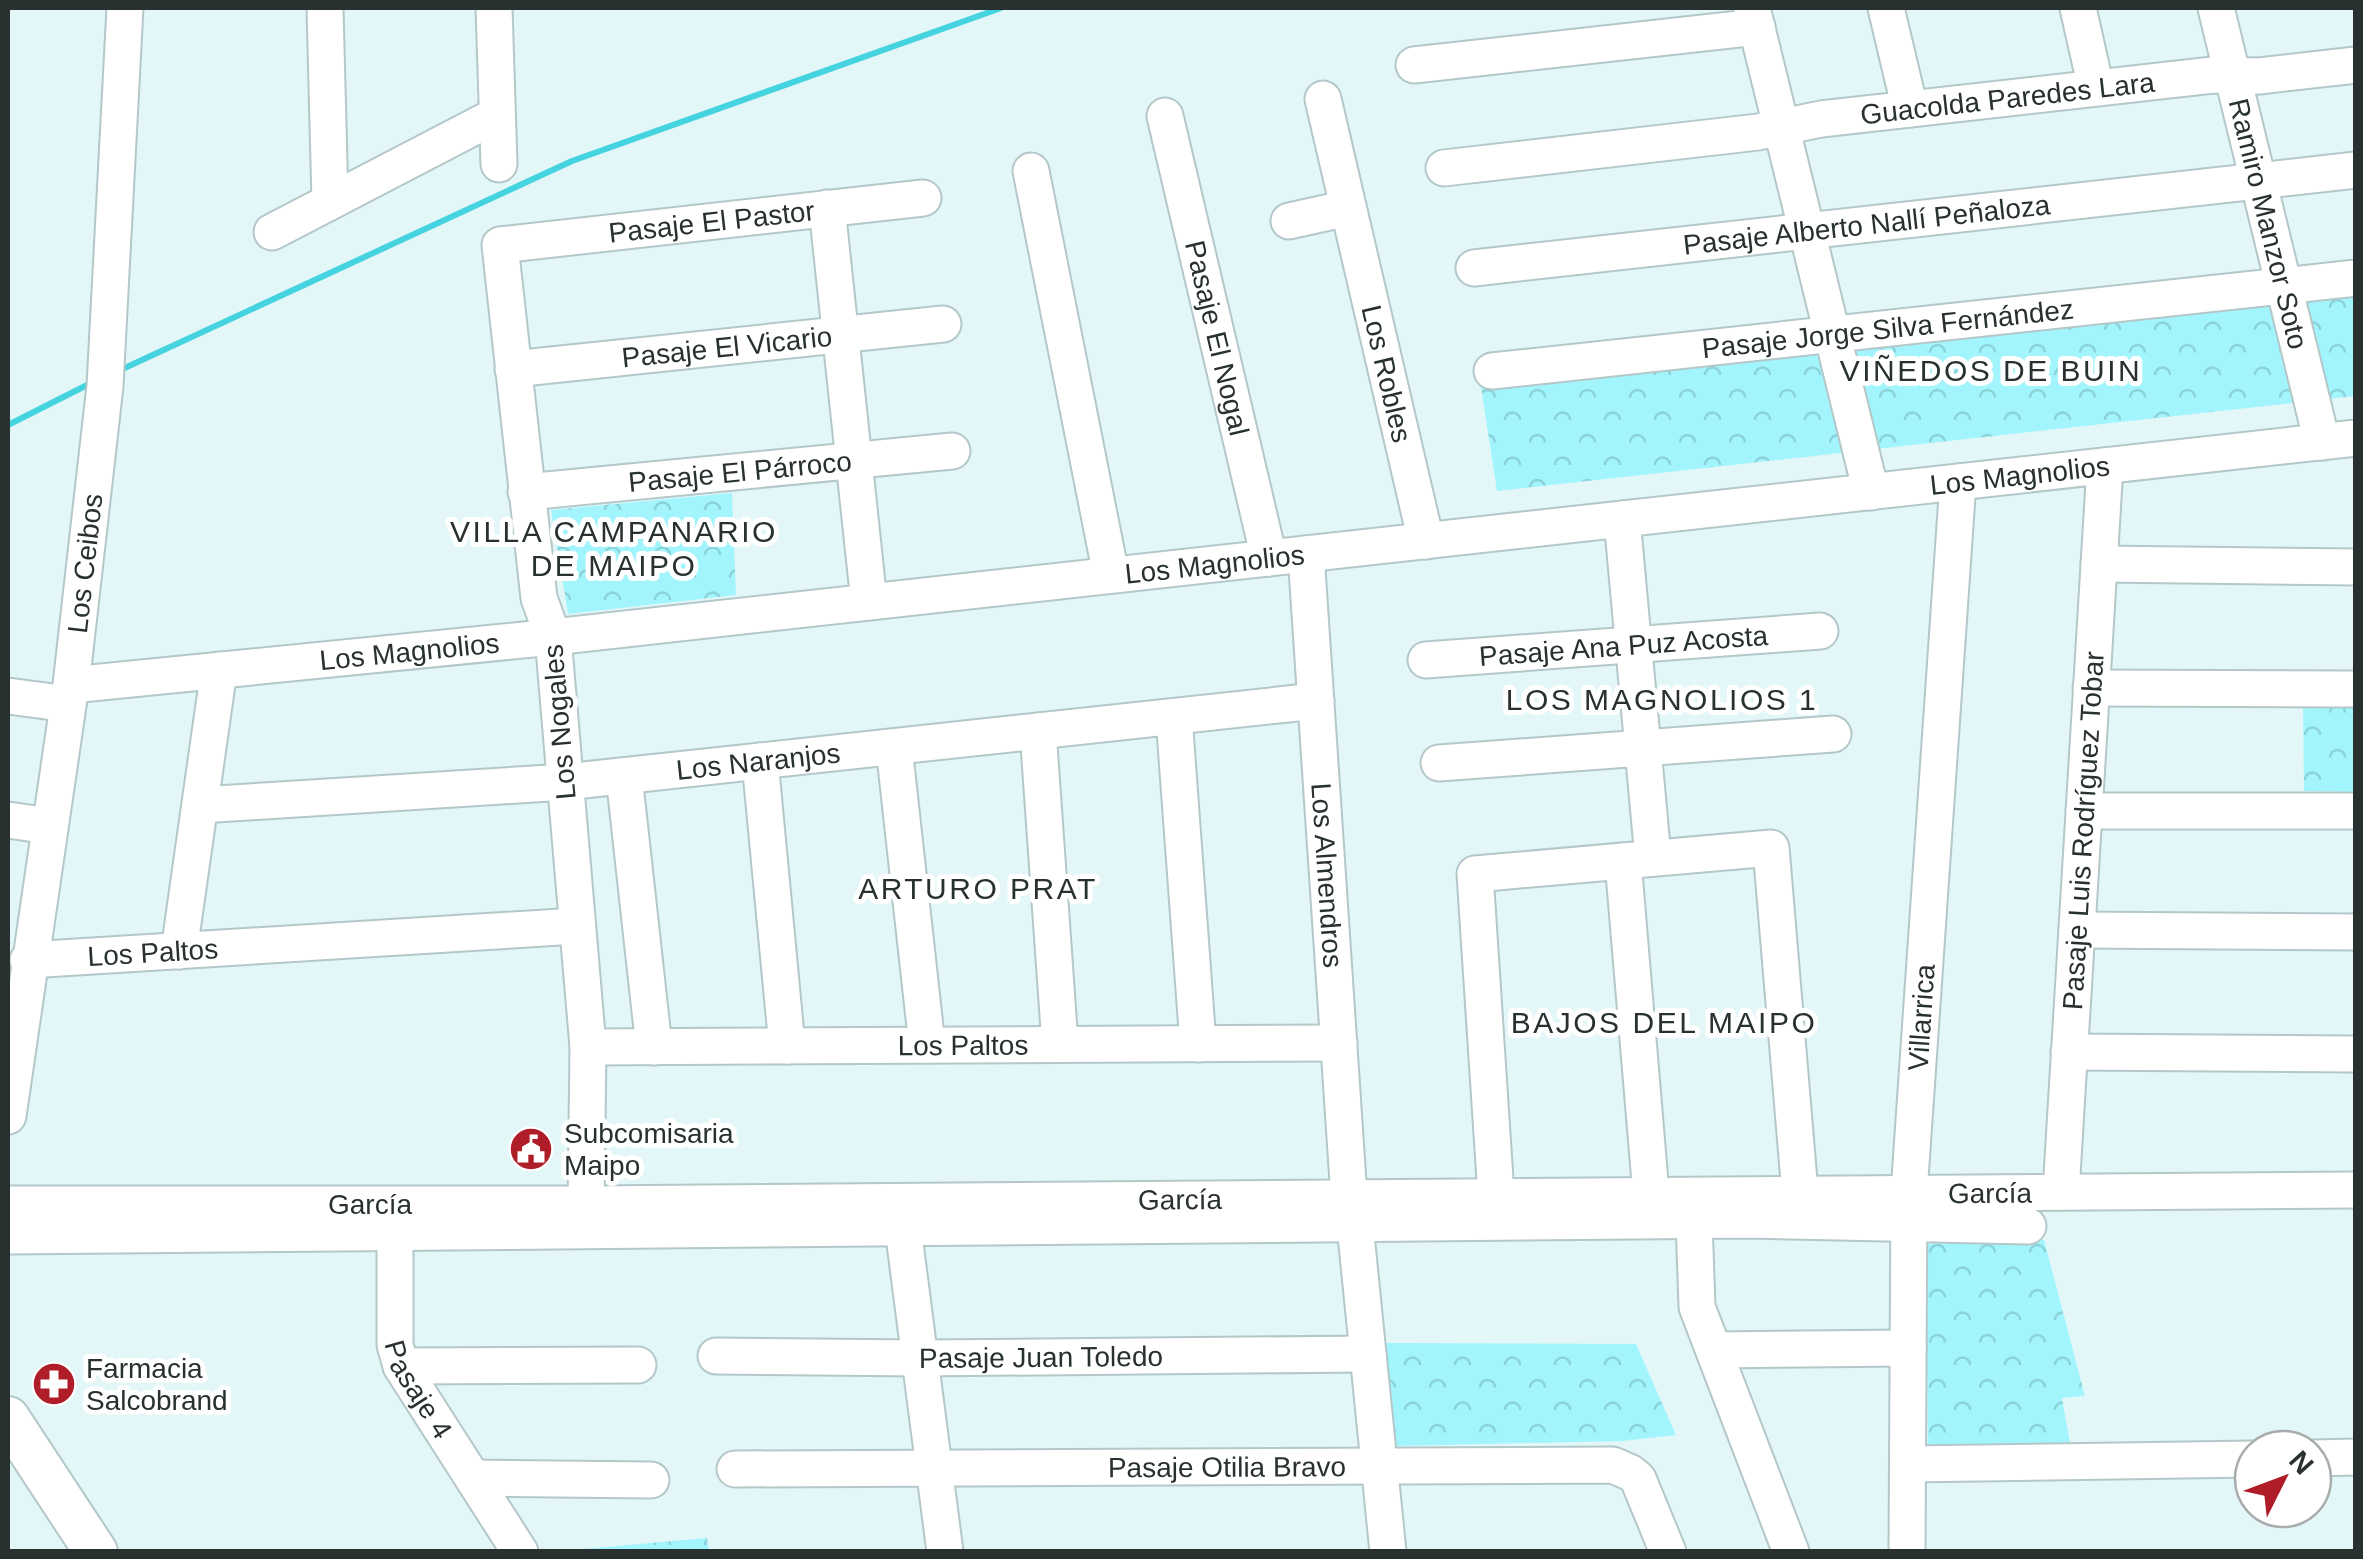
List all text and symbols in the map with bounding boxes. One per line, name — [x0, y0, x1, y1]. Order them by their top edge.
street label: Guacolda Paredes Lara — [1859, 67, 2157, 130]
street label: Ramiro Manzor Soto — [2223, 95, 2314, 352]
street label: Pasaje Alberto Nallí Peñaloza — [1682, 189, 2052, 261]
street label: Pasaje El Pastor — [607, 195, 816, 249]
street label: Pasaje El Nogal — [1179, 237, 1255, 439]
street label: Pasaje Jorge Silva Fernández — [1700, 293, 2075, 364]
street label: Los Robles — [1356, 302, 1418, 446]
street label: Pasaje El Vicario — [620, 321, 834, 374]
district label: VIÑEDOS DE BUIN — [1840, 354, 2142, 387]
street label: Pasaje El Párroco — [627, 446, 853, 498]
street label: Los Magnolios — [1928, 450, 2111, 501]
street label: Los Ceibos — [62, 492, 109, 635]
district label: VILLA CAMPANARIO DE MAIPO — [450, 515, 778, 582]
street label: Los Magnolios — [1123, 539, 1306, 590]
street label: Pasaje Ana Puz Acosta — [1478, 620, 1769, 672]
street label: Los Magnolios — [318, 627, 501, 676]
street label: Los Nogales — [537, 643, 582, 801]
street label: Pasaje Luis Rodríguez Tobar — [2057, 650, 2110, 1011]
district label: LOS MAGNOLIOS 1 — [1506, 683, 1818, 716]
street label: Los Naranjos — [674, 737, 842, 786]
street label: Los Almendros — [1305, 782, 1349, 969]
district label: ARTURO PRAT — [858, 872, 1098, 905]
street label: Los Paltos — [87, 933, 219, 972]
street label: Villarrica — [1902, 963, 1941, 1072]
district label: BAJOS DEL MAIPO — [1511, 1006, 1817, 1039]
street label: Los Paltos — [898, 1030, 1028, 1061]
place label: Subcomisaria Maipo — [564, 1118, 734, 1181]
public building icon: Subcomisaria Maipo — [508, 1126, 554, 1172]
street label: García — [1948, 1178, 2033, 1209]
street label: García — [1138, 1184, 1223, 1216]
street label: García — [328, 1189, 412, 1220]
street label: Pasaje 4 — [378, 1337, 458, 1444]
street label: Pasaje Juan Toledo — [919, 1341, 1163, 1374]
place label: Farmacia Salcobrand — [86, 1353, 228, 1416]
pharmacy icon: Farmacia Salcobrand — [31, 1361, 77, 1407]
north arrow — [2233, 1429, 2333, 1529]
text: N — [2283, 1445, 2319, 1480]
street label: Pasaje Otilia Bravo — [1108, 1451, 1346, 1483]

